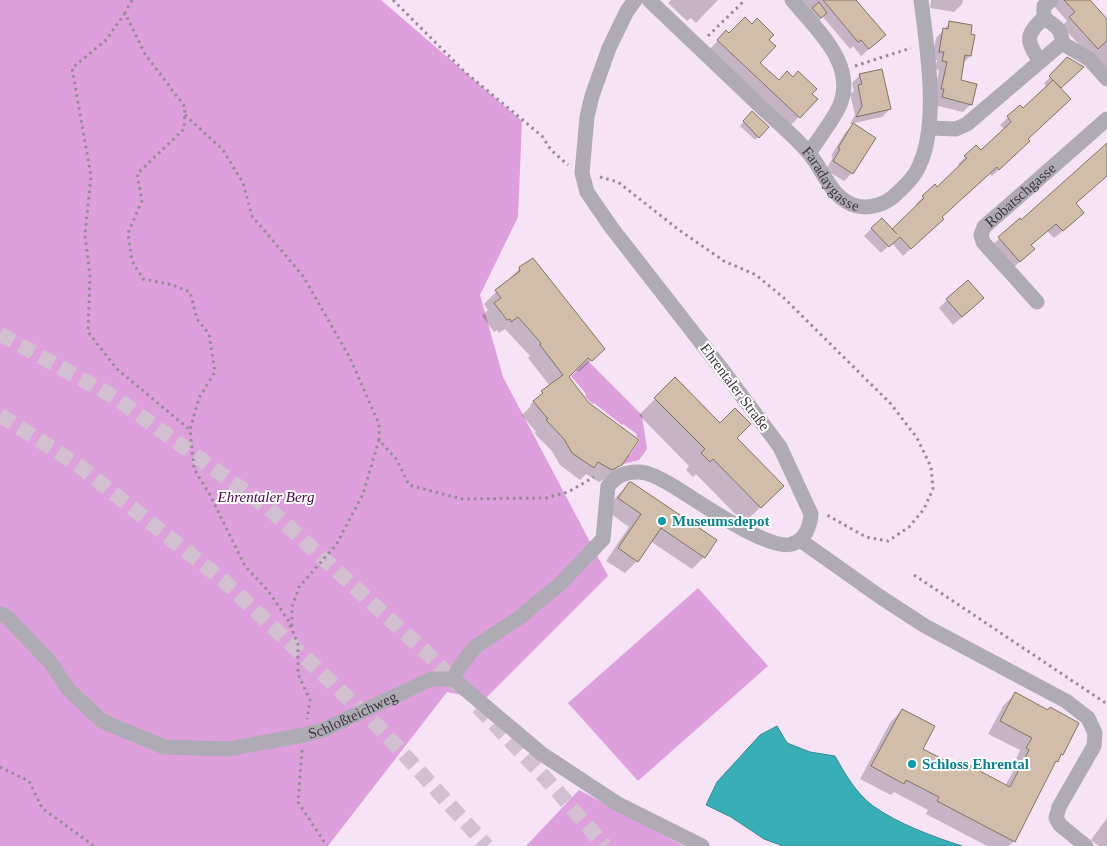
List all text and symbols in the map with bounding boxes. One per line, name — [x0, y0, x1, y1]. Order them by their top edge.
street label: Faradaygasse — [799, 143, 861, 214]
street label: Robatschgasse — [982, 160, 1059, 230]
street label: Ehrentaler Straße — [697, 340, 773, 434]
park label: Ehrentaler Berg — [217, 489, 315, 505]
place label: Museumsdepot — [672, 513, 770, 529]
marker: Museumsdepot — [656, 515, 668, 527]
street label: Schloßteichweg — [306, 688, 400, 742]
place label: Schloss Ehrental — [922, 756, 1029, 772]
marker: Schloss Ehrental — [906, 758, 918, 770]

